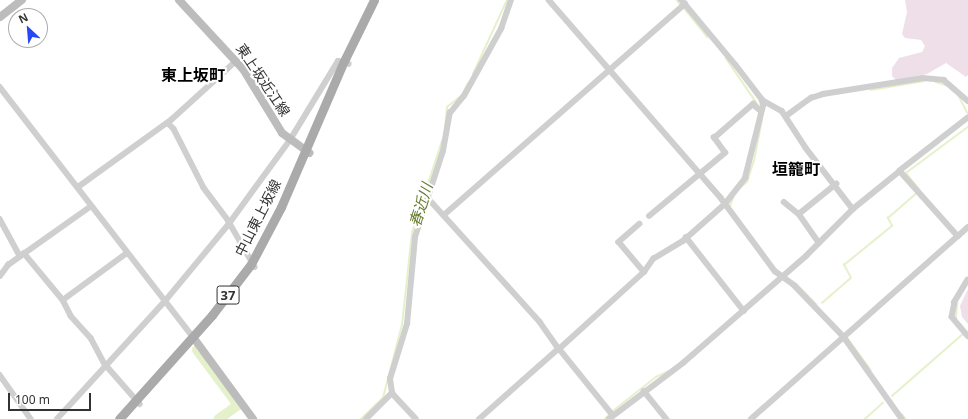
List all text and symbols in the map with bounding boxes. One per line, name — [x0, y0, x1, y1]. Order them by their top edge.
north arrow — [8, 8, 48, 48]
text: N — [16, 9, 30, 26]
street label: 東上坂近江線 — [233, 40, 293, 120]
district label: 東上坂町 — [161, 65, 225, 85]
district label: 垣籠町 — [772, 159, 820, 179]
street label: 中山東上坂線 — [231, 177, 285, 259]
water label: 春近川 — [406, 181, 436, 229]
road number: 37 — [216, 284, 240, 306]
scale bar — [10, 385, 93, 411]
text: 100 m — [15, 391, 50, 408]

